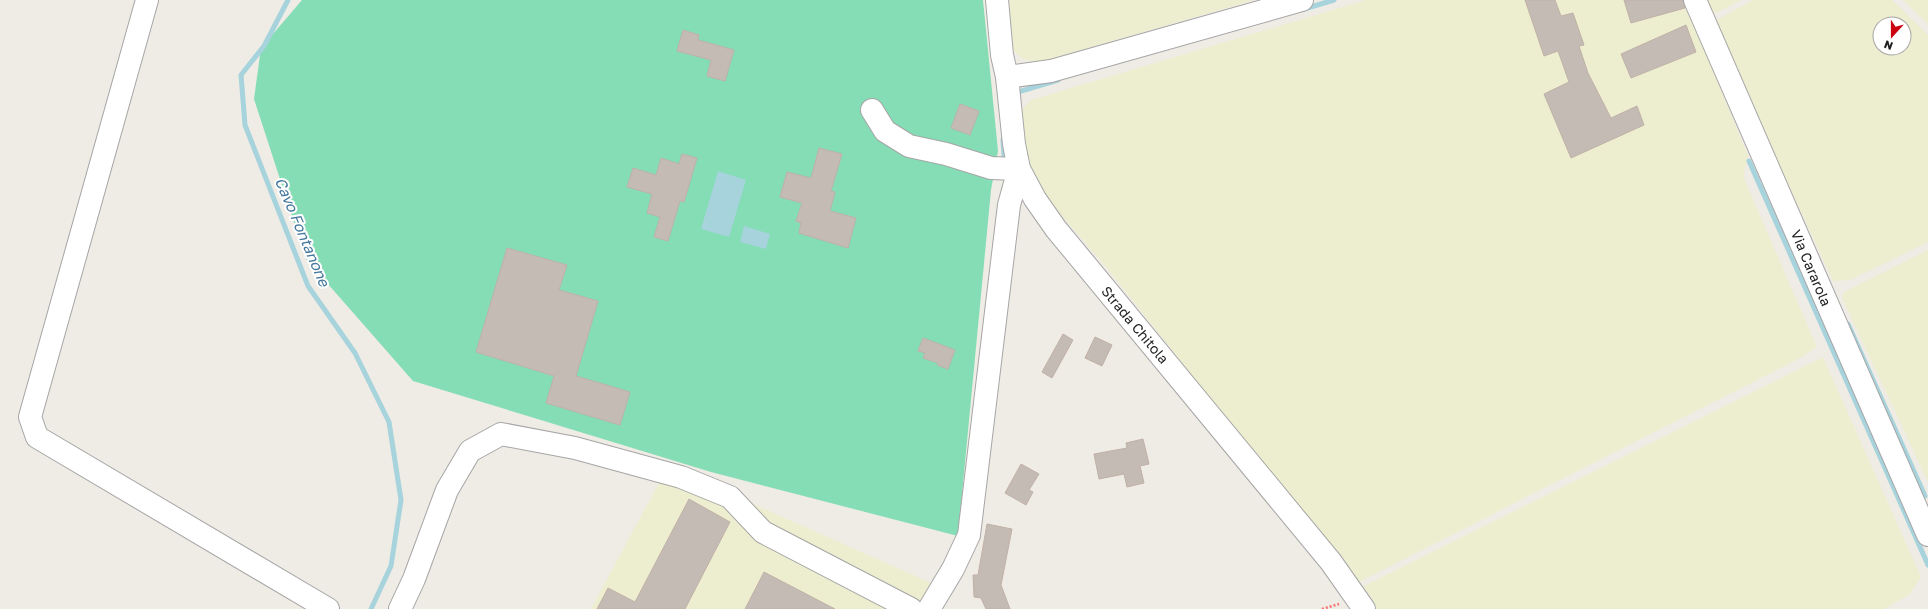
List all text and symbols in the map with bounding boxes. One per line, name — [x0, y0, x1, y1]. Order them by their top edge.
north arrow — [1872, 16, 1912, 56]
text: N — [1882, 38, 1894, 53]
water label: Cavo Fontanone — [272, 174, 335, 290]
street label: Via Cararola — [1788, 227, 1835, 309]
street label: Strada Chitola — [1098, 283, 1173, 367]

